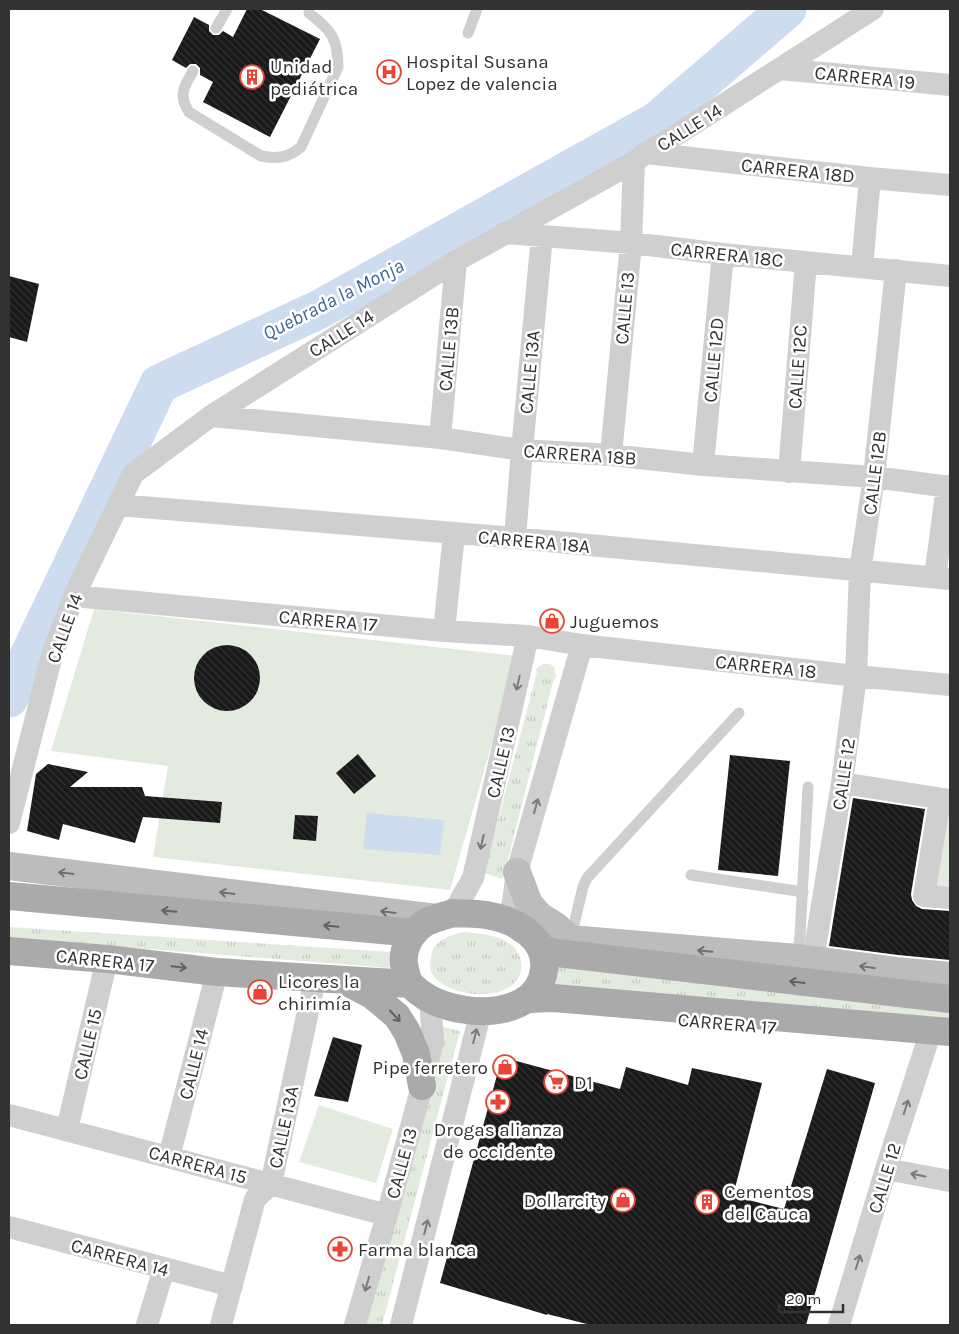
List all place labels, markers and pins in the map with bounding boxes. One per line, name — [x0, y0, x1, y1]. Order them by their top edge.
place label: Hospital Susana Lopez de valencia — [406, 51, 558, 95]
place label: Unidad pediátrica — [270, 56, 358, 100]
hospital icon: Hospital Susana Lopez de valencia — [376, 59, 402, 85]
building icon: Unidad pediátrica — [239, 64, 265, 90]
shop icon: Juguemos — [539, 608, 565, 634]
place label: Juguemos — [570, 611, 659, 633]
place label: Licores la chirimía — [278, 971, 360, 1015]
shop icon: Licores la chirimía — [247, 979, 273, 1005]
shop icon: Pipe ferretero — [492, 1054, 518, 1080]
place label: Pipe ferretero — [373, 1057, 488, 1079]
supermarket icon: D1 — [543, 1069, 569, 1095]
place label: D1 — [574, 1072, 593, 1094]
pharmacy icon: Drogas alianza de occidente — [485, 1089, 511, 1115]
place label: Drogas alianza de occidente — [434, 1119, 562, 1163]
place label: Cementos del Cauca — [724, 1181, 812, 1225]
shop icon: Dollarcity — [610, 1187, 636, 1213]
building icon: Cementos del Cauca — [694, 1189, 720, 1215]
place label: Dollarcity — [524, 1190, 606, 1212]
pharmacy icon: Farma blanca — [327, 1236, 353, 1262]
place label: Farma blanca — [358, 1239, 476, 1261]

